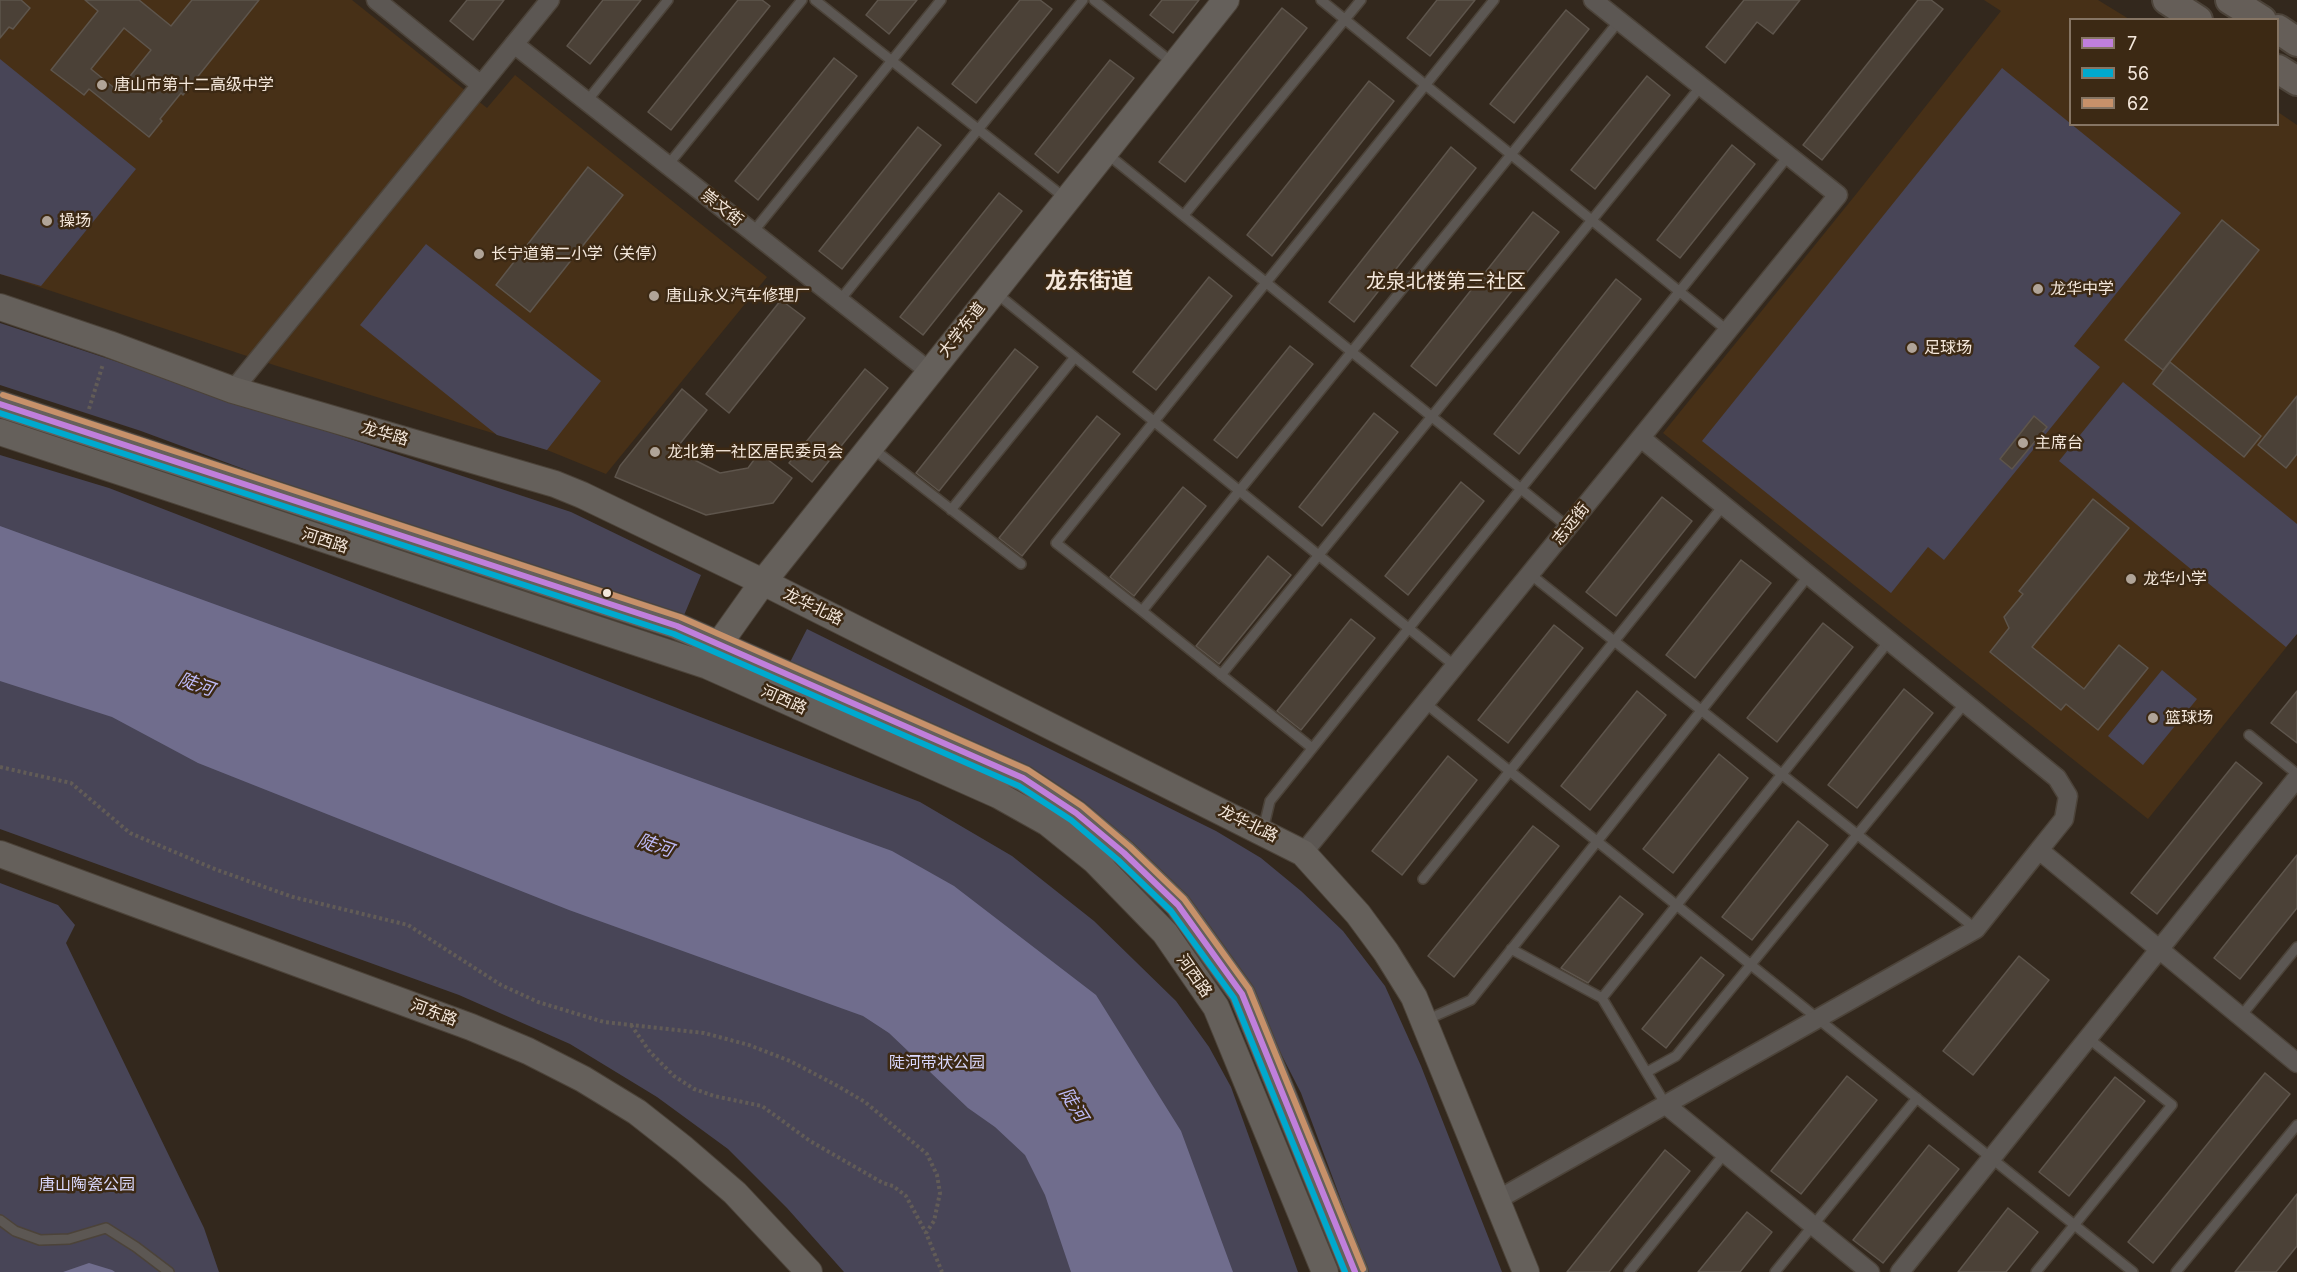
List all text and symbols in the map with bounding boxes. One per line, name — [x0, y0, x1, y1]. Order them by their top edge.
legend — [2069, 18, 2279, 126]
text: 7 — [2127, 33, 2137, 54]
text: 56 — [2127, 63, 2149, 84]
place label: 唐山市第十二高级中学 — [114, 75, 274, 95]
marker: 唐山市第十二高级中学 — [95, 78, 109, 92]
text: 62 — [2127, 93, 2149, 114]
street label: 崇文街 — [697, 186, 747, 230]
place label: 操场 — [59, 211, 91, 231]
marker: 操场 — [40, 214, 54, 228]
place label: 长宁道第二小学（关停） — [491, 244, 667, 264]
marker: 长宁道第二小学（关停） — [472, 247, 486, 261]
district label: 龙东街道 — [1045, 268, 1133, 294]
district label: 龙泉北楼第三社区 — [1366, 270, 1526, 294]
place label: 龙华中学 — [2050, 279, 2114, 299]
marker: 龙华中学 — [2031, 282, 2045, 296]
place label: 唐山永义汽车修理厂 — [666, 286, 810, 306]
marker: 唐山永义汽车修理厂 — [647, 289, 661, 303]
street label: 大学东道 — [935, 299, 989, 361]
place label: 足球场 — [1924, 338, 1972, 358]
marker: 足球场 — [1905, 341, 1919, 355]
street label: 龙华路 — [359, 418, 411, 450]
place label: 主席台 — [2035, 433, 2083, 453]
marker: 主席台 — [2016, 436, 2030, 450]
place label: 龙北第一社区居民委员会 — [667, 442, 843, 462]
marker: 龙北第一社区居民委员会 — [648, 445, 662, 459]
street label: 志远街 — [1548, 499, 1594, 549]
street label: 河西路 — [299, 524, 351, 558]
place label: 龙华小学 — [2143, 569, 2207, 589]
marker: 龙华小学 — [2124, 572, 2138, 586]
street label: 龙华北路 — [780, 584, 846, 630]
unlabelled marker — [601, 587, 613, 599]
water label: 陡河 — [175, 669, 217, 701]
street label: 河西路 — [758, 681, 810, 719]
place label: 篮球场 — [2165, 708, 2213, 728]
marker: 篮球场 — [2146, 711, 2160, 725]
street label: 龙华北路 — [1215, 801, 1281, 847]
water label: 陡河 — [634, 830, 676, 862]
street label: 河西路 — [1172, 951, 1216, 1001]
street label: 河东路 — [408, 996, 460, 1030]
park label: 陡河带状公园 — [889, 1053, 985, 1073]
water label: 陡河 — [1054, 1084, 1092, 1126]
park label: 唐山陶瓷公园 — [39, 1175, 135, 1195]

